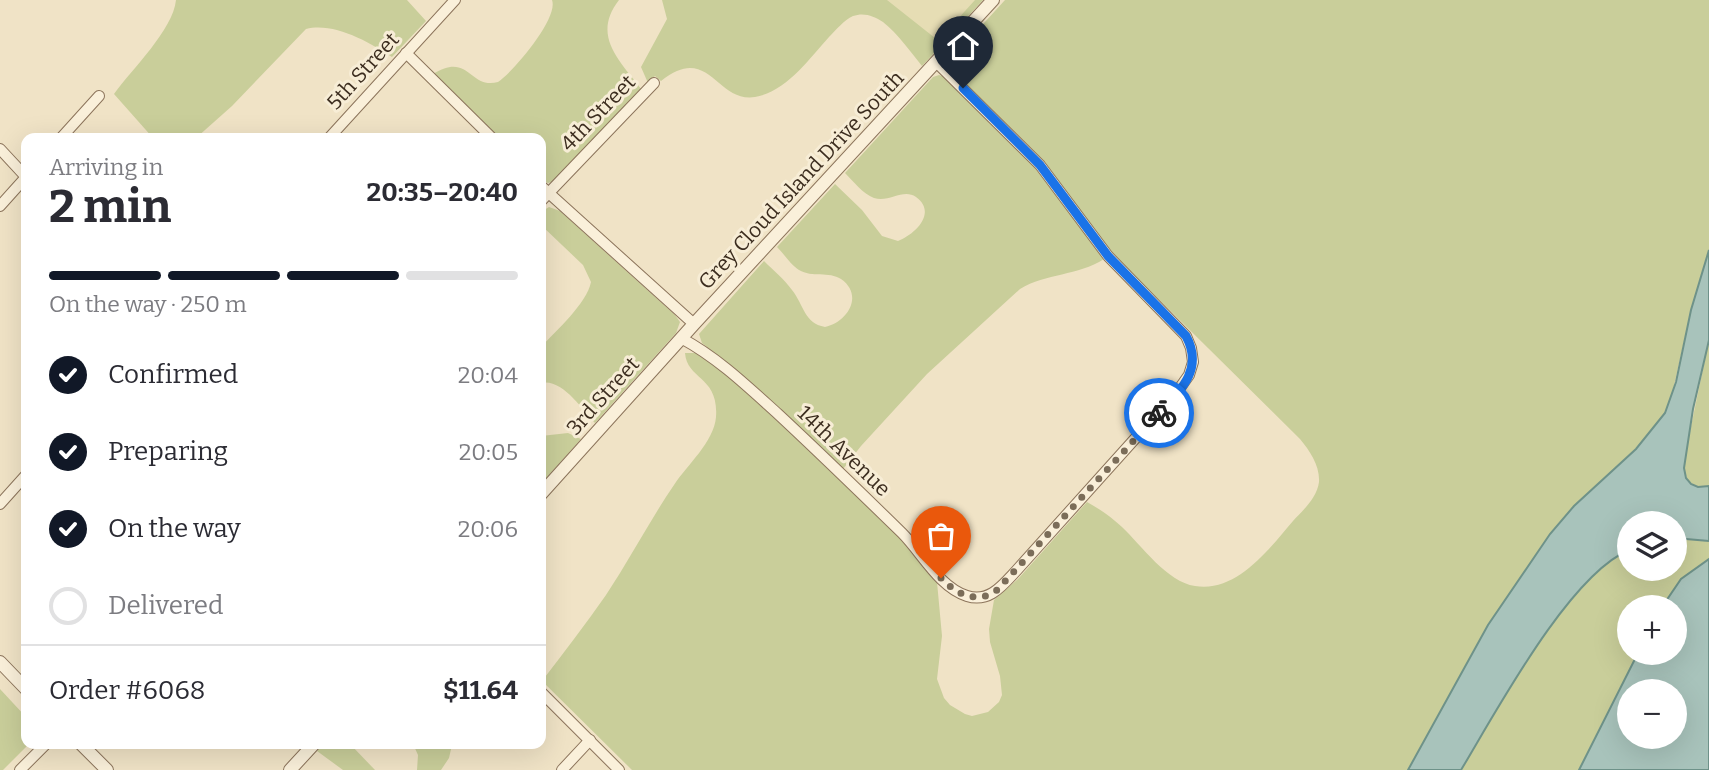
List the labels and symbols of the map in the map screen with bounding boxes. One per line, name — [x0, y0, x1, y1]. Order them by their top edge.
pin — [933, 16, 993, 88]
street label: 5th Street — [321, 27, 405, 115]
street label: Grey Cloud Island Drive South — [693, 65, 909, 295]
street label: 4th Street — [555, 69, 641, 157]
street label: 3rd Street — [561, 351, 645, 440]
courier — [1124, 378, 1194, 448]
street label: 14th Avenue — [792, 400, 896, 502]
pin — [911, 506, 971, 578]

